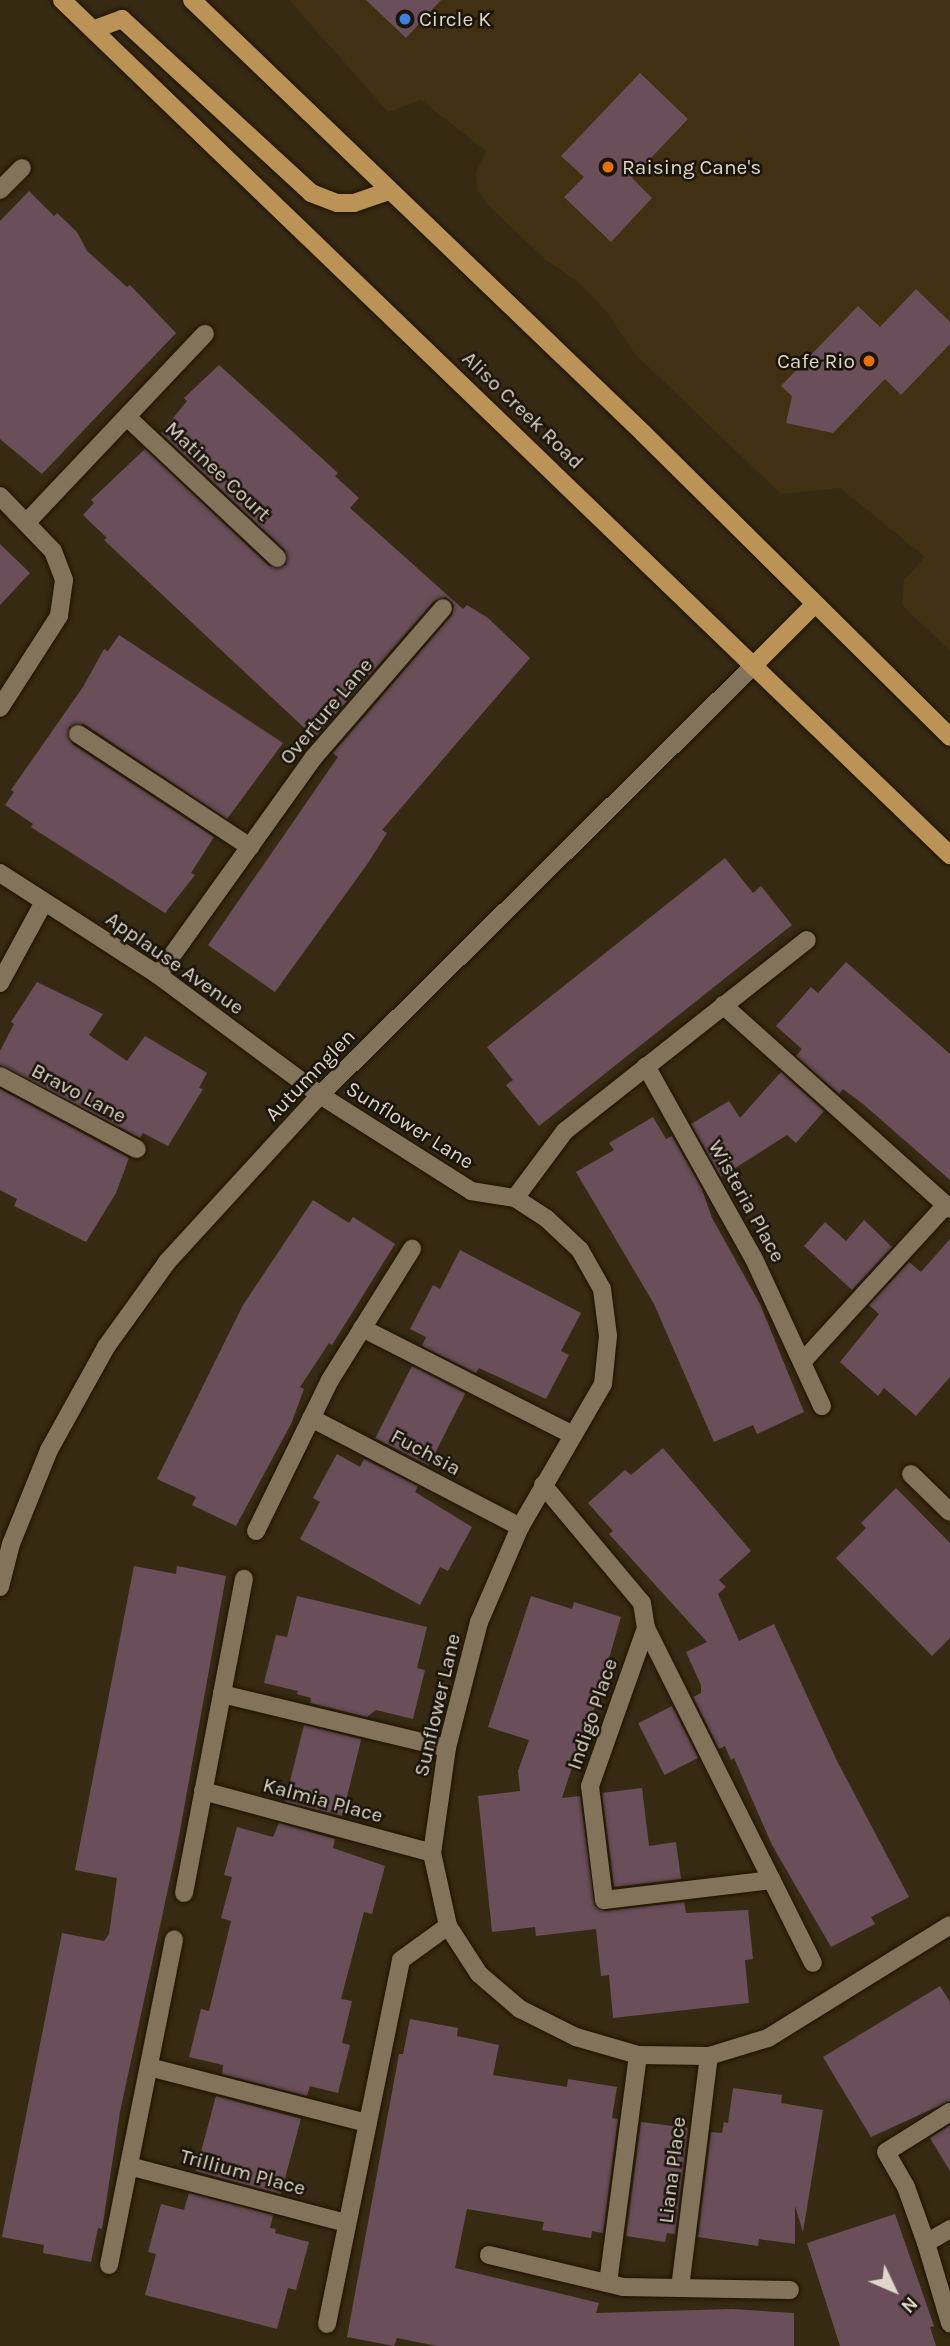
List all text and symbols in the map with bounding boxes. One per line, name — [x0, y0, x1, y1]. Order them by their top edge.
place label: Circle K — [419, 6, 491, 32]
marker: Circle K — [397, 11, 413, 27]
place label: Raising Cane's — [622, 154, 761, 180]
marker: Raising Cane's — [600, 159, 616, 175]
street label: Aliso Creek Road — [457, 346, 589, 474]
place label: Cafe Rio — [777, 348, 855, 374]
marker: Cafe Rio — [861, 353, 877, 369]
street label: Matinee Court — [160, 416, 276, 526]
street label: Overture Lane — [274, 653, 378, 769]
street label: Applause Avenue — [101, 906, 249, 1020]
street label: Autumnglen — [260, 1023, 360, 1127]
street label: Bravo Lane — [27, 1057, 131, 1129]
street label: Sunflower Lane — [341, 1076, 479, 1174]
street label: Wisteria Place — [703, 1135, 791, 1267]
street label: Fuchsia — [387, 1423, 465, 1481]
street label: Sunflower Lane — [408, 1631, 466, 1779]
street label: Indigo Place — [561, 1655, 623, 1773]
street label: Kalmia Place — [260, 1772, 386, 1828]
street label: Liana Place — [653, 2115, 691, 2225]
street label: Trillium Place — [177, 2143, 309, 2201]
north arrow — [859, 2255, 929, 2325]
text: N — [896, 2292, 922, 2317]

